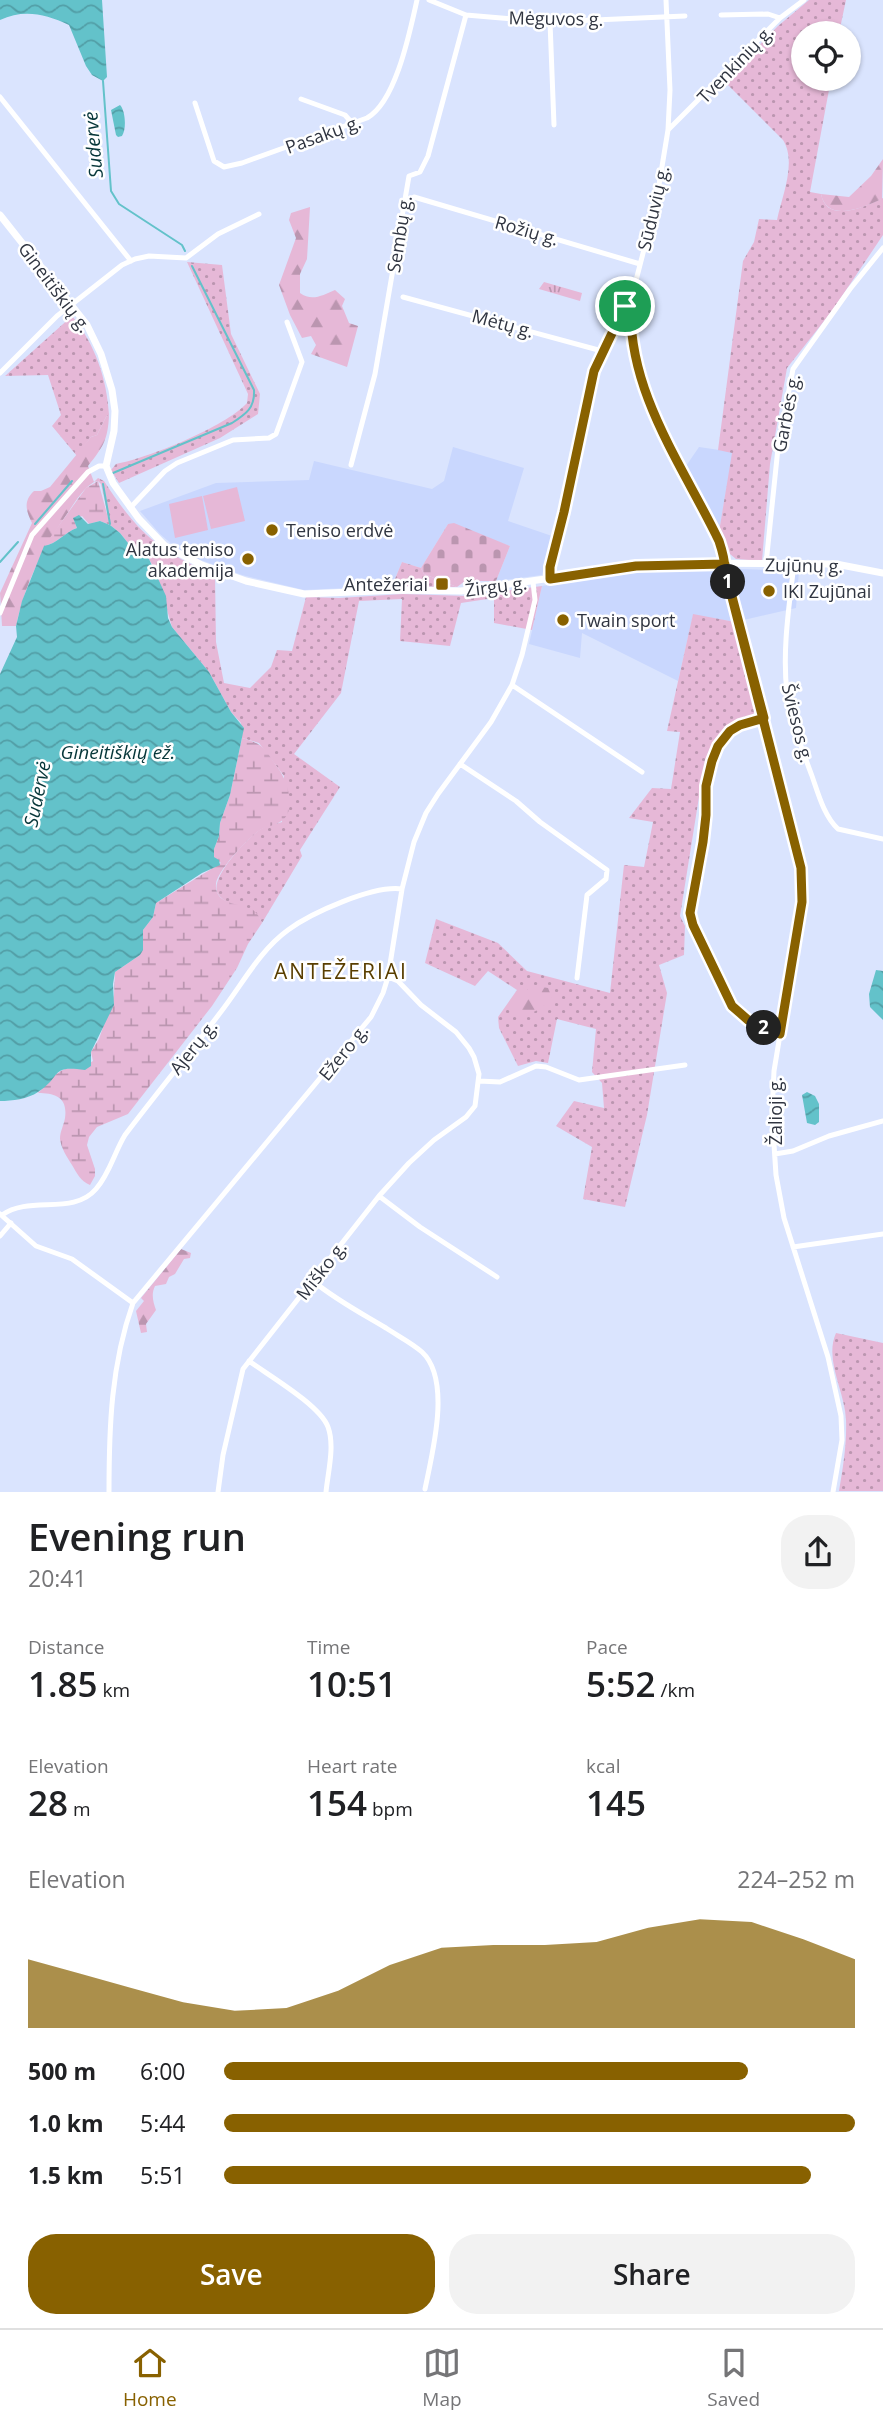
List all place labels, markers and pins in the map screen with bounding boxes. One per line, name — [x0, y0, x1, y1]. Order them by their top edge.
pin — [595, 276, 655, 336]
place label: Teniso erdvė — [286, 518, 393, 542]
marker: Teniso erdvė — [264, 522, 280, 538]
place label: Alatus teniso akademija — [126, 537, 234, 582]
marker: Alatus teniso akademija — [240, 551, 256, 567]
pin: 1 — [710, 564, 746, 600]
place label: Antežeriai — [344, 572, 428, 596]
marker: Antežeriai — [434, 576, 450, 592]
place label: IKI Zujūnai — [783, 579, 871, 603]
marker: IKI Zujūnai — [761, 583, 777, 599]
place label: Twain sport — [577, 608, 675, 632]
marker: Twain sport — [555, 612, 571, 628]
pin: 2 — [746, 1010, 782, 1046]

